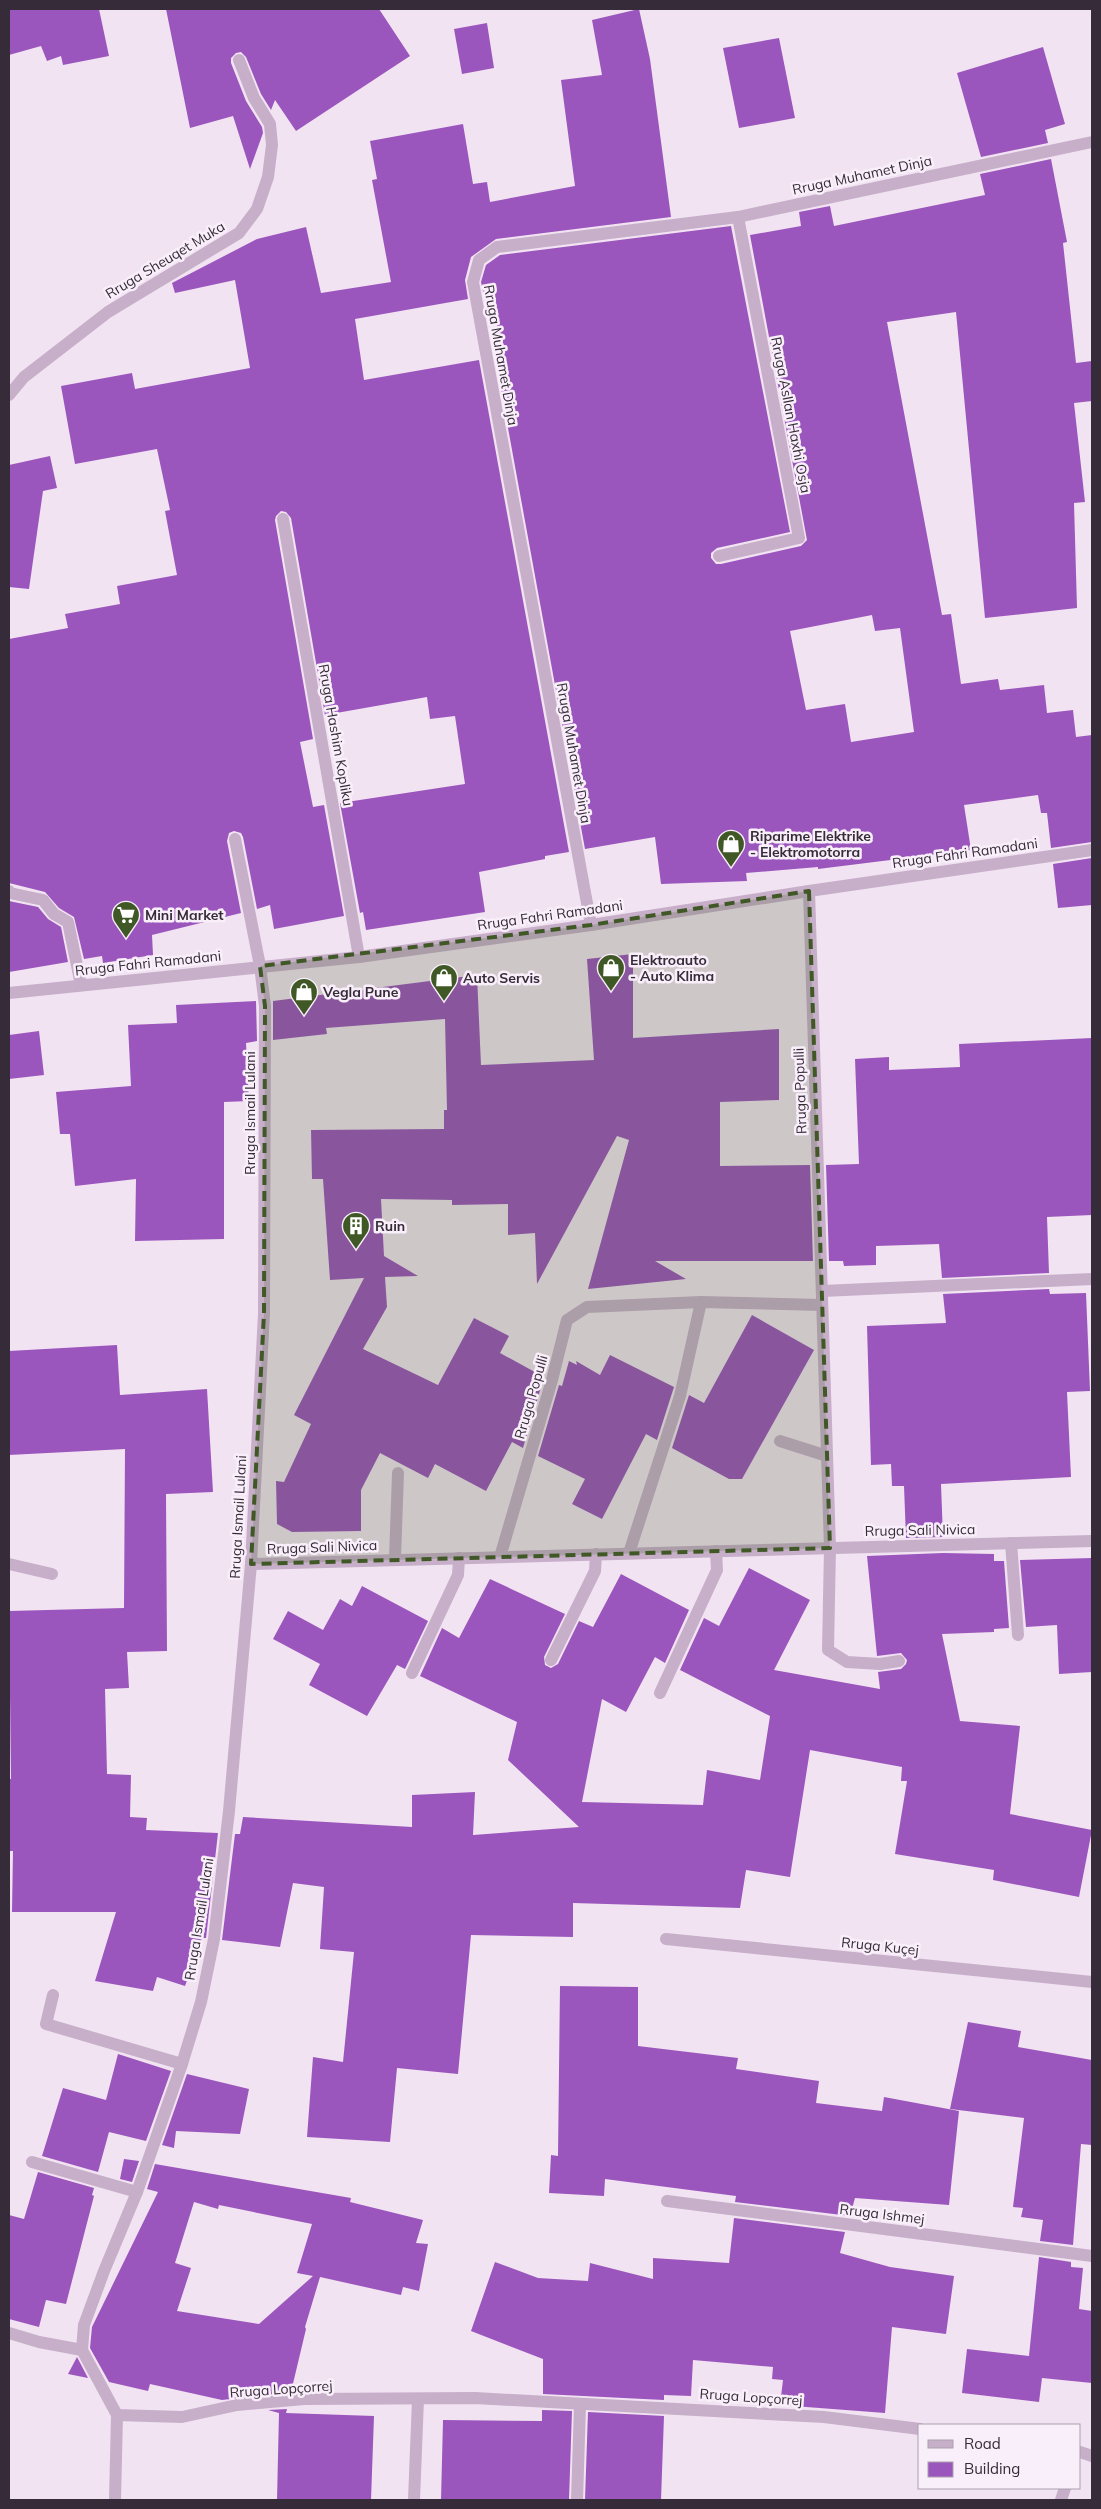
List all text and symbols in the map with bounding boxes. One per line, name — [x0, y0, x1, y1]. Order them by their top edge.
street label: Rruga Muhamet Dinja — [791, 151, 933, 199]
street label: Rruga Sheuqet Muka — [102, 217, 228, 303]
street label: Rruga Muhamet Dinja — [480, 283, 522, 427]
street label: Rruga Asllan Haxhi Osja — [767, 335, 815, 495]
street label: Rruga Hashim Kopliku — [315, 663, 357, 807]
street label: Rruga Muhamet Dinja — [553, 681, 595, 825]
place label: Riparime Elektrike - Elektromotorra — [750, 827, 871, 861]
shop icon: Riparime Elektrike - Elektromotorra — [716, 829, 746, 868]
street label: Rruga Fahri Ramadani — [891, 834, 1039, 872]
street label: Rruga Fahri Ramadani — [476, 896, 624, 934]
supermarket icon: Mini Market — [111, 900, 141, 939]
place label: Mini Market — [145, 906, 224, 924]
street label: Rruga Fahri Ramadani — [74, 946, 222, 980]
place label: Elektroauto - Auto Klima — [630, 951, 714, 985]
shop icon: Elektroauto - Auto Klima — [596, 953, 626, 992]
shop icon: Auto Servis — [429, 963, 459, 1002]
place label: Auto Servis — [463, 969, 540, 987]
shop icon: Vegla Pune — [289, 977, 319, 1016]
place label: Vegla Pune — [322, 983, 399, 1001]
street label: Rruga Populli — [789, 1047, 811, 1135]
street label: Rruga Ismail Lulani — [241, 1051, 259, 1175]
building icon: Ruin — [341, 1211, 371, 1250]
place label: Ruin — [375, 1217, 405, 1235]
street label: Rruga Populli — [510, 1353, 552, 1441]
street label: Rruga Ismail Lulani — [226, 1455, 250, 1579]
street label: Rruga Sali Nivica — [865, 1520, 975, 1540]
street label: Rruga Sali Nivica — [266, 1536, 378, 1558]
street label: Rruga Ismail Lulani — [180, 1856, 218, 1982]
street label: Rruga Kuçej — [840, 1933, 920, 1959]
street label: Rruga Ishmej — [839, 2200, 925, 2228]
street label: Rruga Lopçorrej — [229, 2376, 333, 2402]
street label: Rruga Lopçorrej — [699, 2384, 803, 2410]
legend — [918, 2424, 1081, 2489]
text: Road — [964, 2434, 1001, 2453]
text: Building — [964, 2459, 1020, 2478]

